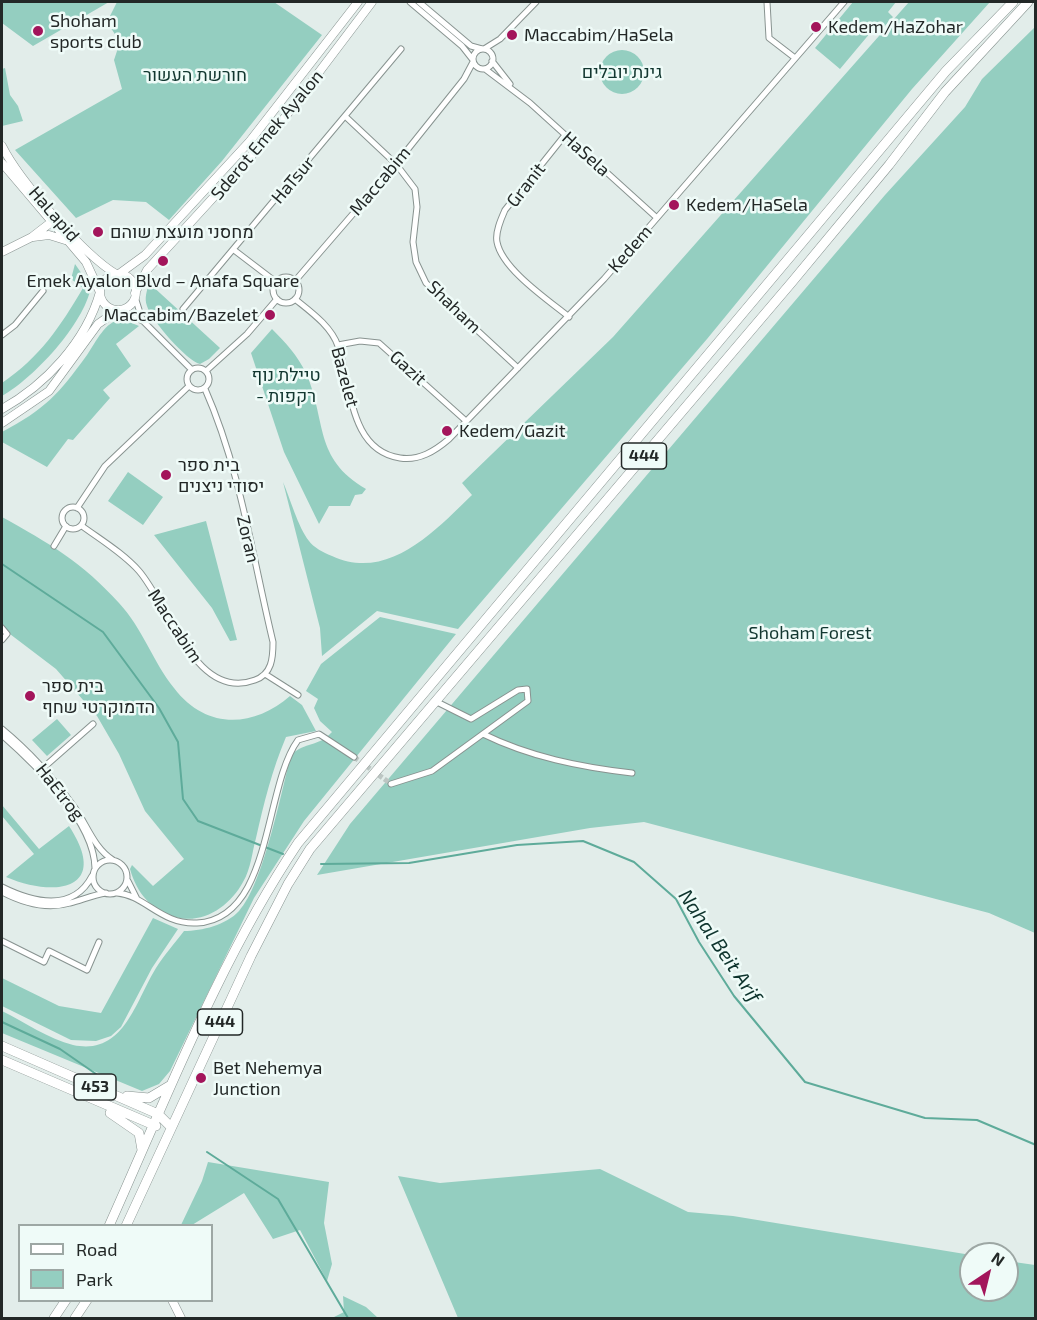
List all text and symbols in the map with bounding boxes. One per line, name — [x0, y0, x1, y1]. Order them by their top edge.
place label: Shoham sports club — [50, 10, 142, 52]
place label: Kedem/HaZohar — [828, 16, 963, 38]
marker: Kedem/HaZohar — [809, 20, 823, 34]
marker: Shoham sports club — [31, 24, 45, 38]
place label: Maccabim/HaSela — [524, 24, 674, 46]
marker: Maccabim/HaSela — [505, 28, 519, 42]
park label: גינת יובלים — [582, 61, 662, 83]
park label: חורשת העשור — [143, 64, 247, 86]
street label: Sderot Emek Ayalon — [206, 66, 328, 204]
street label: HaSela — [558, 127, 614, 181]
street label: Maccabim — [345, 142, 415, 220]
street label: HaTsur — [267, 152, 319, 208]
street label: Granit — [502, 159, 550, 211]
street label: HaLapid — [24, 182, 84, 246]
place label: Kedem/HaSela — [686, 194, 808, 216]
marker: Kedem/HaSela — [667, 198, 681, 212]
place label: מחסני מועצת שוהם — [110, 221, 254, 243]
street label: Kedem — [604, 221, 656, 277]
marker: מחסני מועצת שוהם — [91, 225, 105, 239]
marker: Emek Ayalon Blvd – Anafa Square — [156, 254, 170, 268]
place label: Emek Ayalon Blvd – Anafa Square — [27, 270, 299, 292]
street label: Shaham — [423, 276, 485, 338]
place label: Maccabim/Bazelet — [103, 304, 258, 326]
marker: Maccabim/Bazelet — [263, 308, 277, 322]
street label: Bazelet — [327, 344, 363, 410]
street label: Gazit — [385, 346, 431, 390]
park label: טיילת נוף - רקפות — [252, 364, 320, 406]
place label: Kedem/Gazit — [459, 420, 566, 442]
marker: Kedem/Gazit — [440, 424, 454, 438]
road number: 444 — [622, 443, 666, 469]
place label: בית ספר יסודי ניצנים — [178, 454, 264, 496]
marker: בית ספר יסודי ניצנים — [159, 468, 173, 482]
street label: Zoran — [232, 513, 264, 565]
street label: Maccabim — [143, 585, 207, 667]
park label: Shoham Forest — [748, 622, 872, 644]
place label: בית ספר הדמוקרטי שחף — [42, 675, 155, 718]
marker: בית ספר הדמוקרטי שחף — [23, 689, 37, 703]
street label: HaEtrog — [31, 759, 89, 825]
water label: Nahal Beit Arif — [673, 885, 767, 1007]
road number: 444 — [198, 1009, 242, 1035]
place label: Bet Nehemya Junction — [213, 1057, 322, 1100]
marker: Bet Nehemya Junction — [194, 1071, 208, 1085]
road number: 453 — [74, 1074, 116, 1100]
legend — [18, 1224, 213, 1302]
text: Road — [76, 1238, 117, 1260]
north arrow — [959, 1242, 1019, 1302]
text: N — [988, 1247, 1009, 1270]
text: Park — [76, 1268, 113, 1290]

